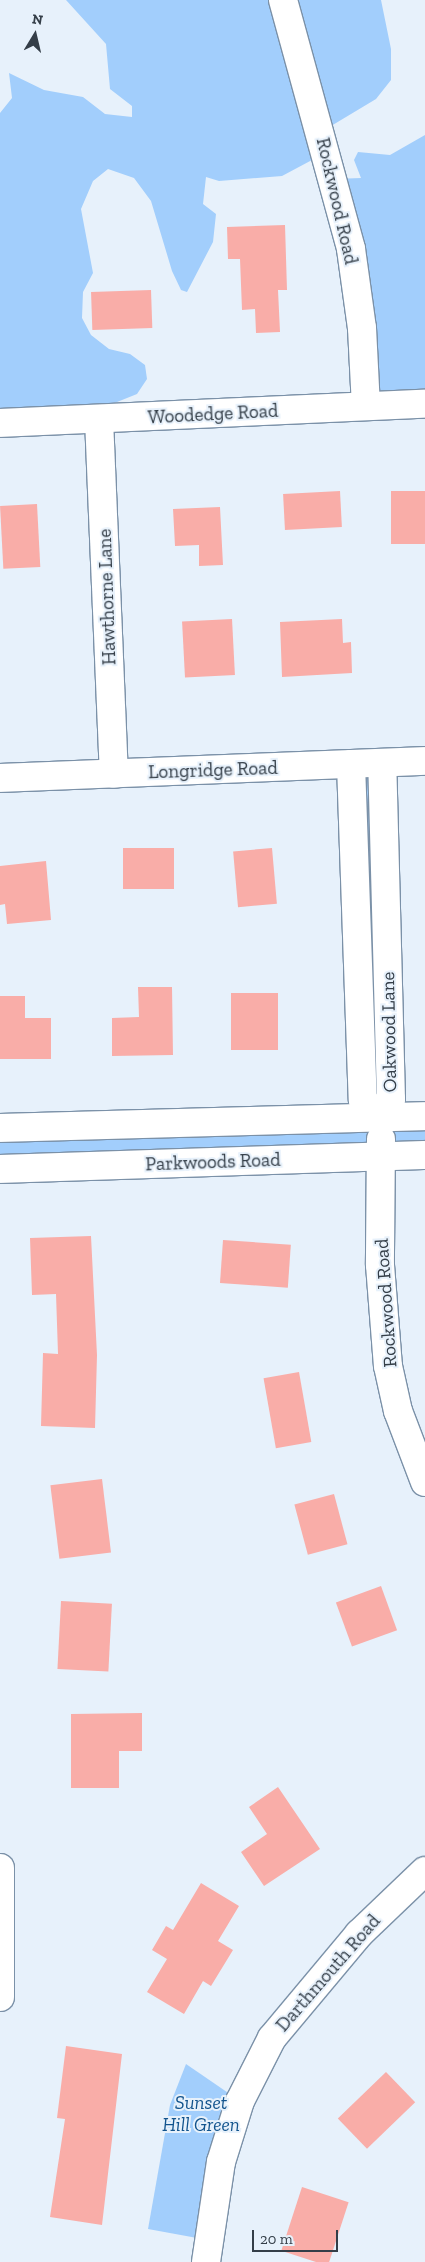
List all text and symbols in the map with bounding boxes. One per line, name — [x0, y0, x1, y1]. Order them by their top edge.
north arrow — [10, 10, 60, 60]
text: N — [31, 10, 44, 29]
street label: Rockwood Road — [311, 135, 363, 267]
street label: Woodedge Road — [147, 399, 279, 429]
street label: Hawthorne Lane — [93, 528, 121, 666]
street label: Longridge Road — [148, 756, 278, 784]
street label: Oakwood Lane — [377, 971, 401, 1093]
street label: Parkwoods Road — [145, 1148, 281, 1176]
street label: Rockwood Road — [370, 1238, 402, 1368]
street label: Darthmouth Road — [271, 1910, 385, 2036]
park label: Sunset Hill Green — [162, 2092, 240, 2136]
scale bar — [255, 2220, 341, 2252]
text: 20 m — [260, 2230, 293, 2248]

